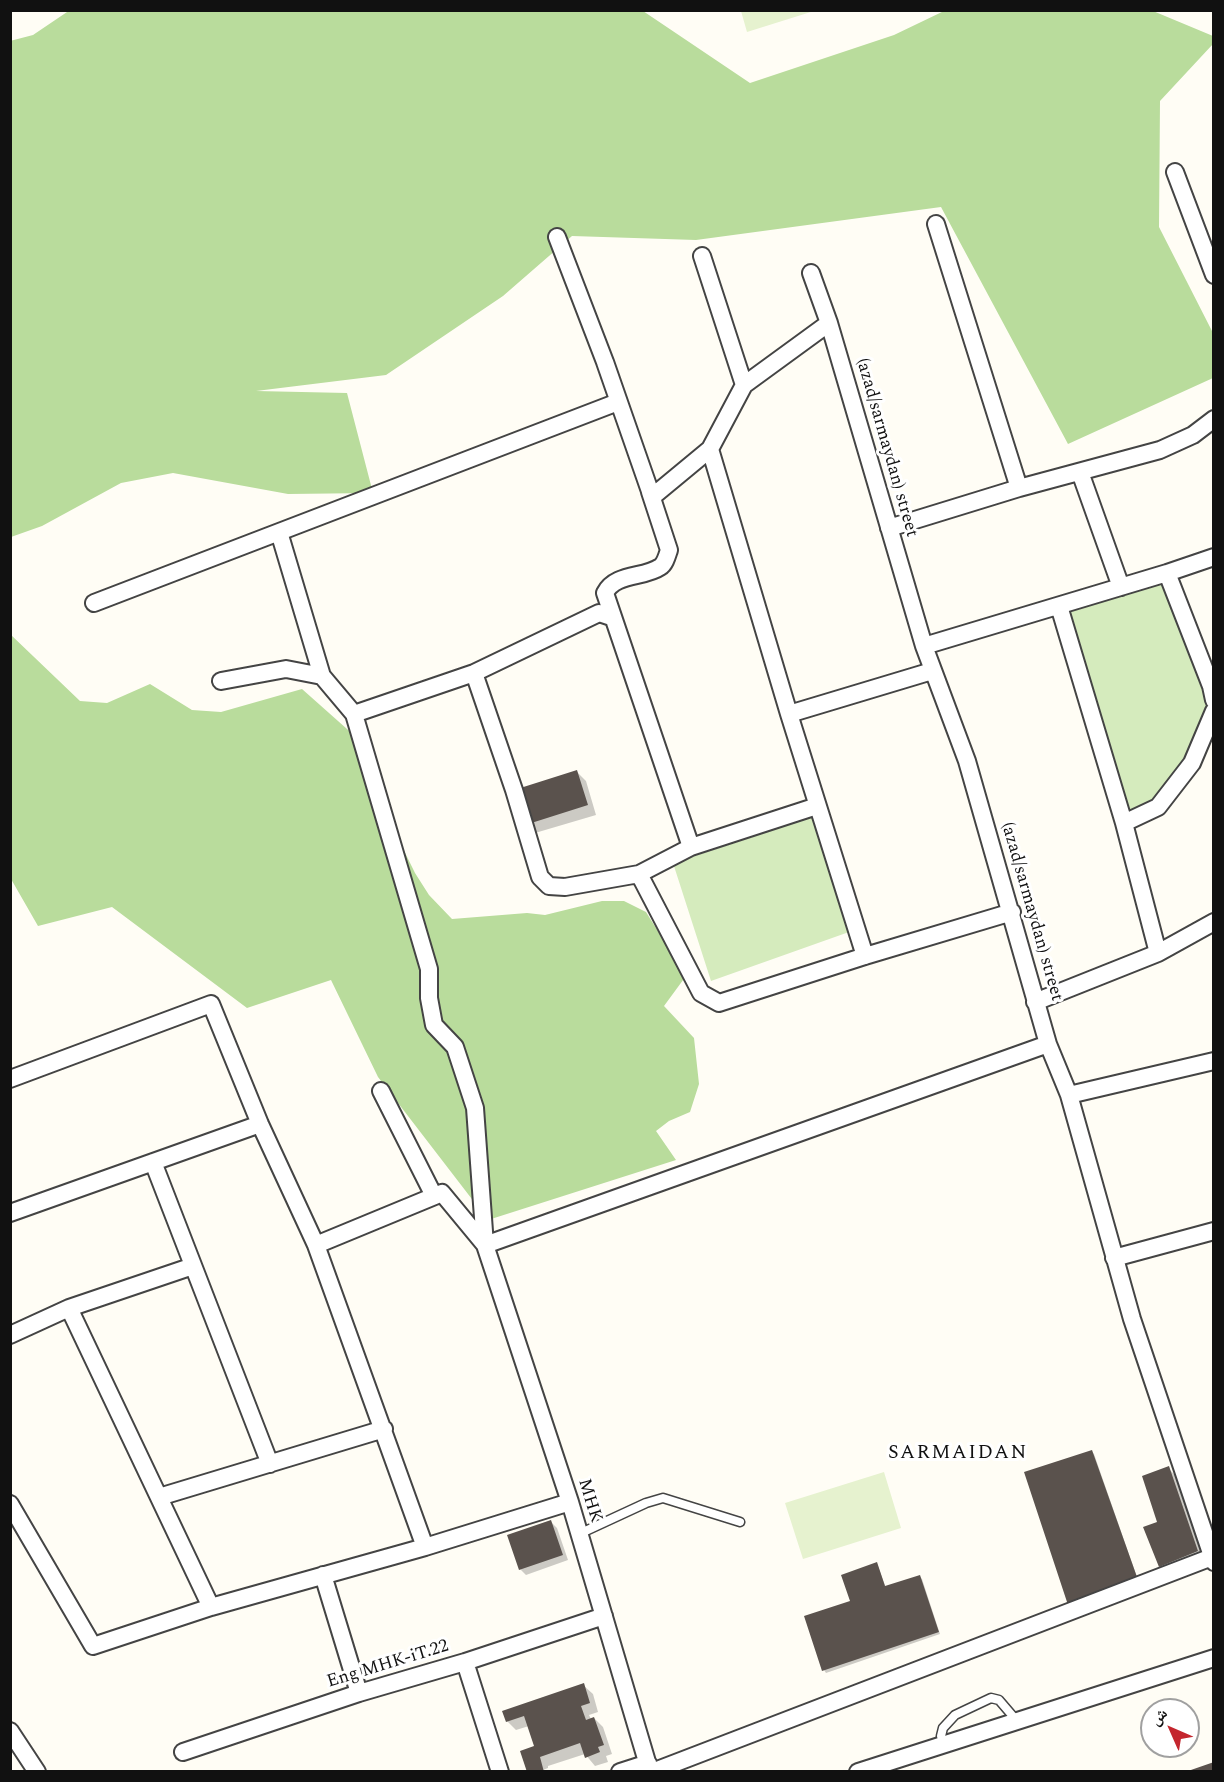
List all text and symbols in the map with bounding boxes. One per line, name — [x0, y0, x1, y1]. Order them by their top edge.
street label: (azad/sarmaydan) street — [850, 356, 922, 540]
street label: (azad/sarmaydan) street — [995, 820, 1067, 1004]
district label: SARMAIDAN — [888, 1442, 1028, 1466]
street label: MHK — [572, 1476, 606, 1526]
street label: Eng MHK-iT.22 — [325, 1636, 451, 1694]
north arrow — [1140, 1698, 1200, 1758]
text: ش — [1144, 1702, 1173, 1731]

